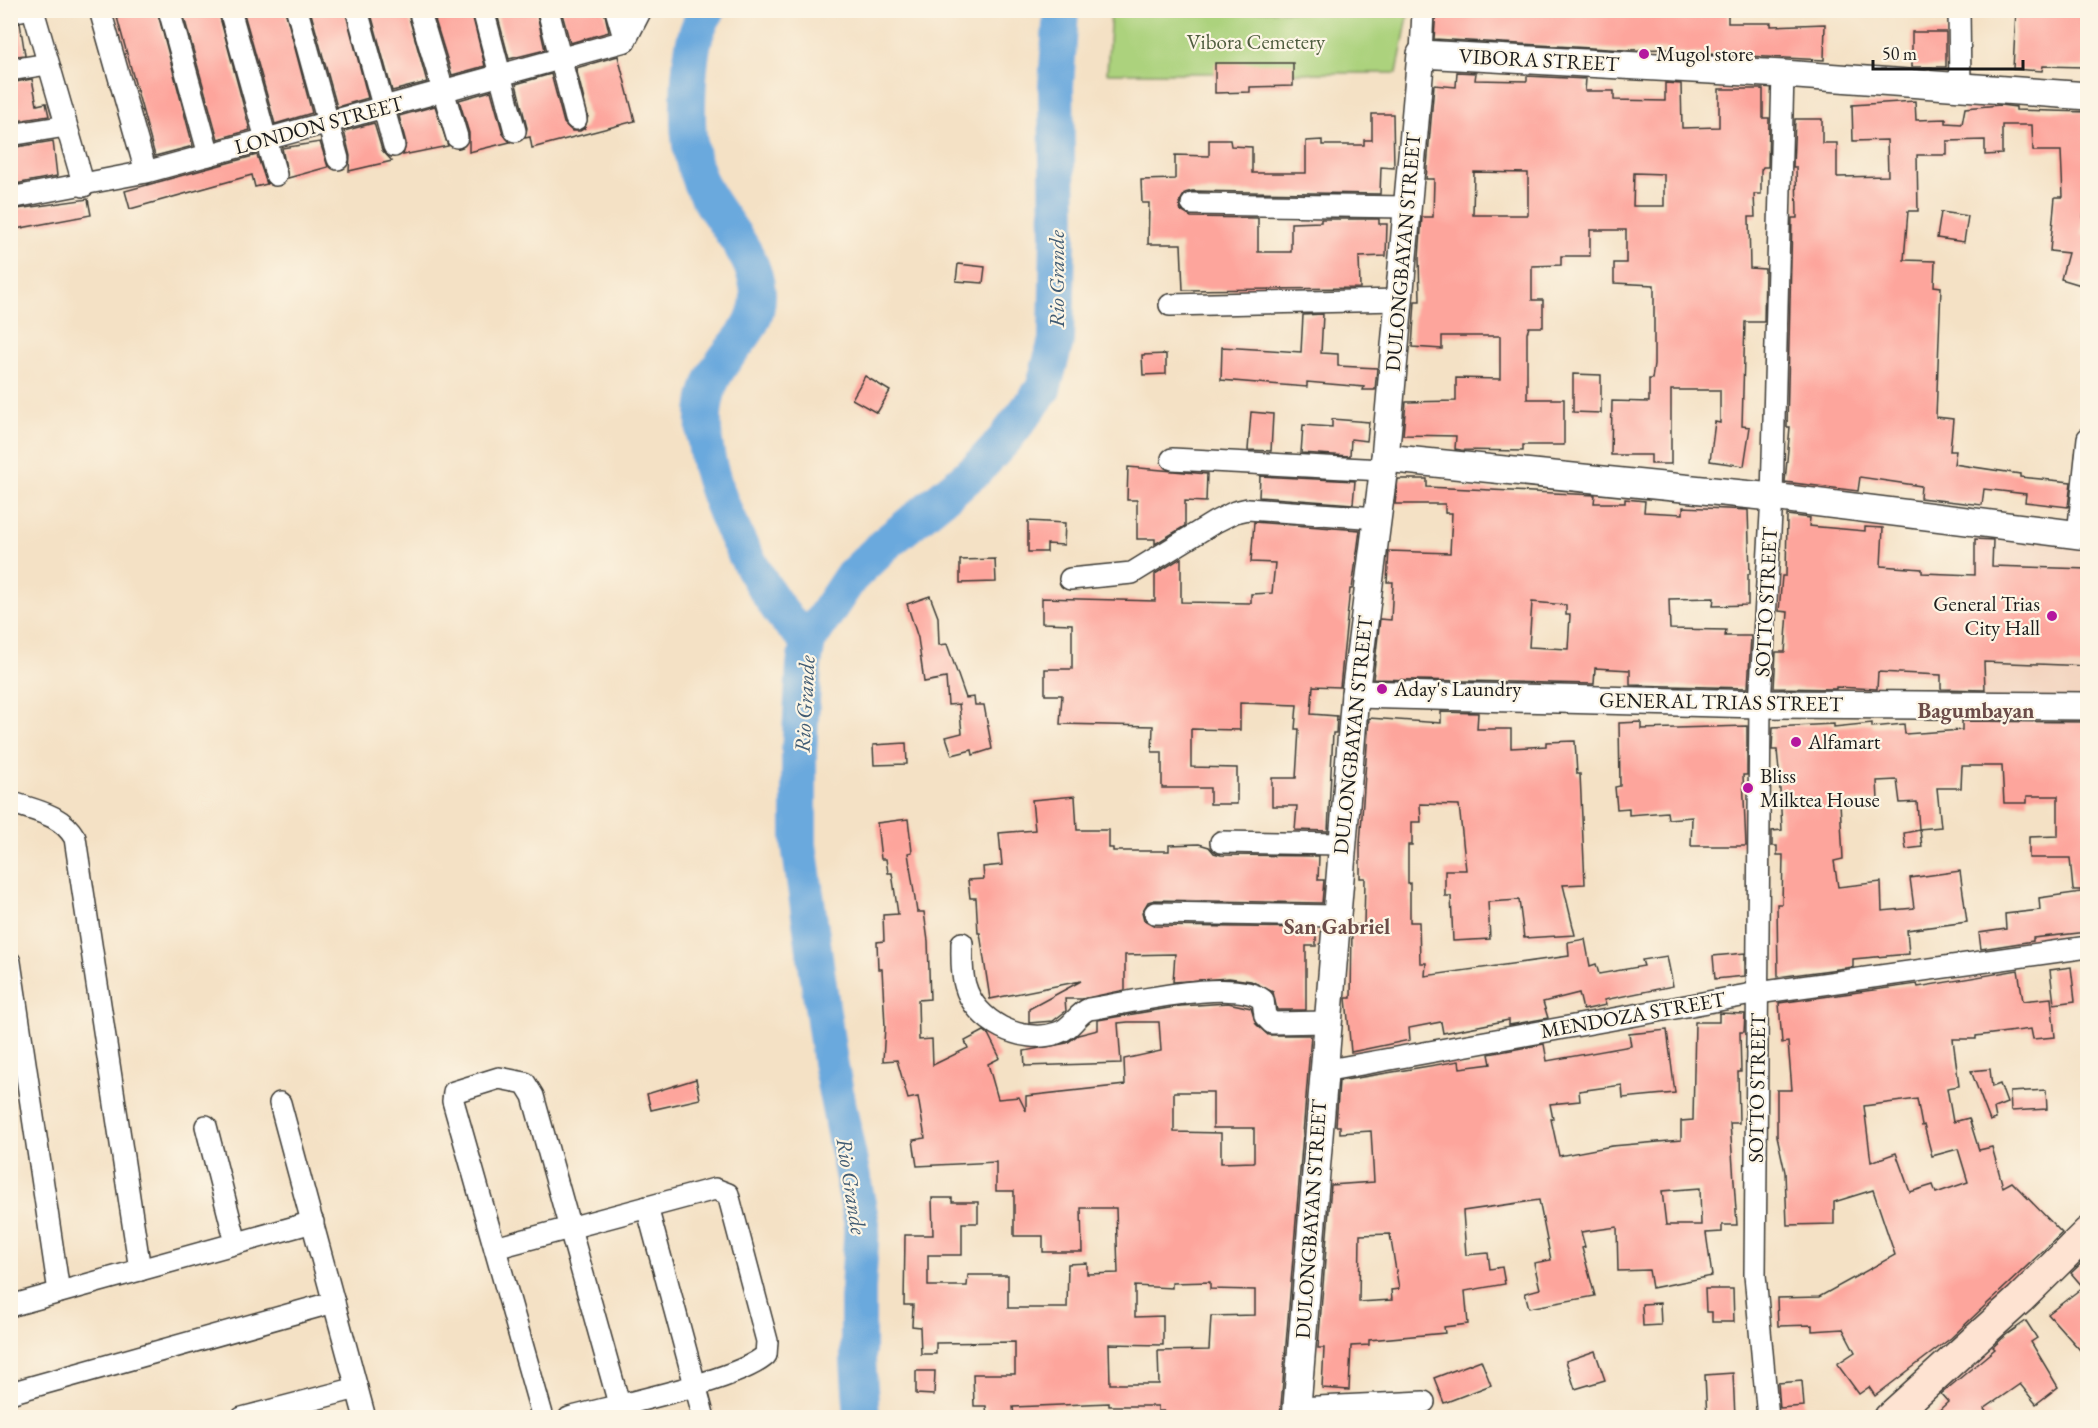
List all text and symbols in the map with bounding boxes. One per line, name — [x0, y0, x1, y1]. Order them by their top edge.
park label: Vibora Cemetery — [1187, 28, 1326, 55]
scale bar — [1873, 33, 2023, 71]
place label: Mugol store — [1656, 40, 1753, 67]
street label: VIBORA STREET — [1458, 42, 1621, 77]
text: 50 m — [1882, 42, 1917, 65]
marker: Mugol store — [1637, 47, 1651, 61]
street label: LONDON STREET — [231, 89, 407, 160]
street label: DULONGBAYAN STREET — [1379, 130, 1426, 373]
water label: Rio Grande — [1042, 230, 1071, 328]
street label: SOTTO STREET — [1748, 526, 1783, 678]
place label: General Trias City Hall — [1933, 590, 2040, 641]
marker: General Trias City Hall — [2045, 609, 2059, 623]
street label: DULONGBAYAN STREET — [1327, 613, 1379, 856]
water label: Rio Grande — [787, 654, 822, 753]
place label: Aday's Laundry — [1393, 675, 1522, 702]
marker: Aday's Laundry — [1375, 682, 1389, 696]
street label: GENERAL TRIAS STREET — [1599, 686, 1844, 717]
district label: Bagumbayan — [1917, 696, 2035, 725]
place label: Alfamart — [1807, 728, 1881, 755]
marker: Alfamart — [1789, 735, 1803, 749]
place label: Bliss Milktea House — [1760, 762, 1880, 813]
marker: Bliss Milktea House — [1741, 781, 1755, 795]
district label: San Gabriel — [1284, 912, 1390, 941]
street label: MENDOZA STREET — [1538, 985, 1728, 1044]
street label: SOTTO STREET — [1742, 1012, 1771, 1163]
street label: DULONGBAYAN STREET — [1289, 1097, 1332, 1340]
water label: Rio Grande — [830, 1136, 874, 1237]

